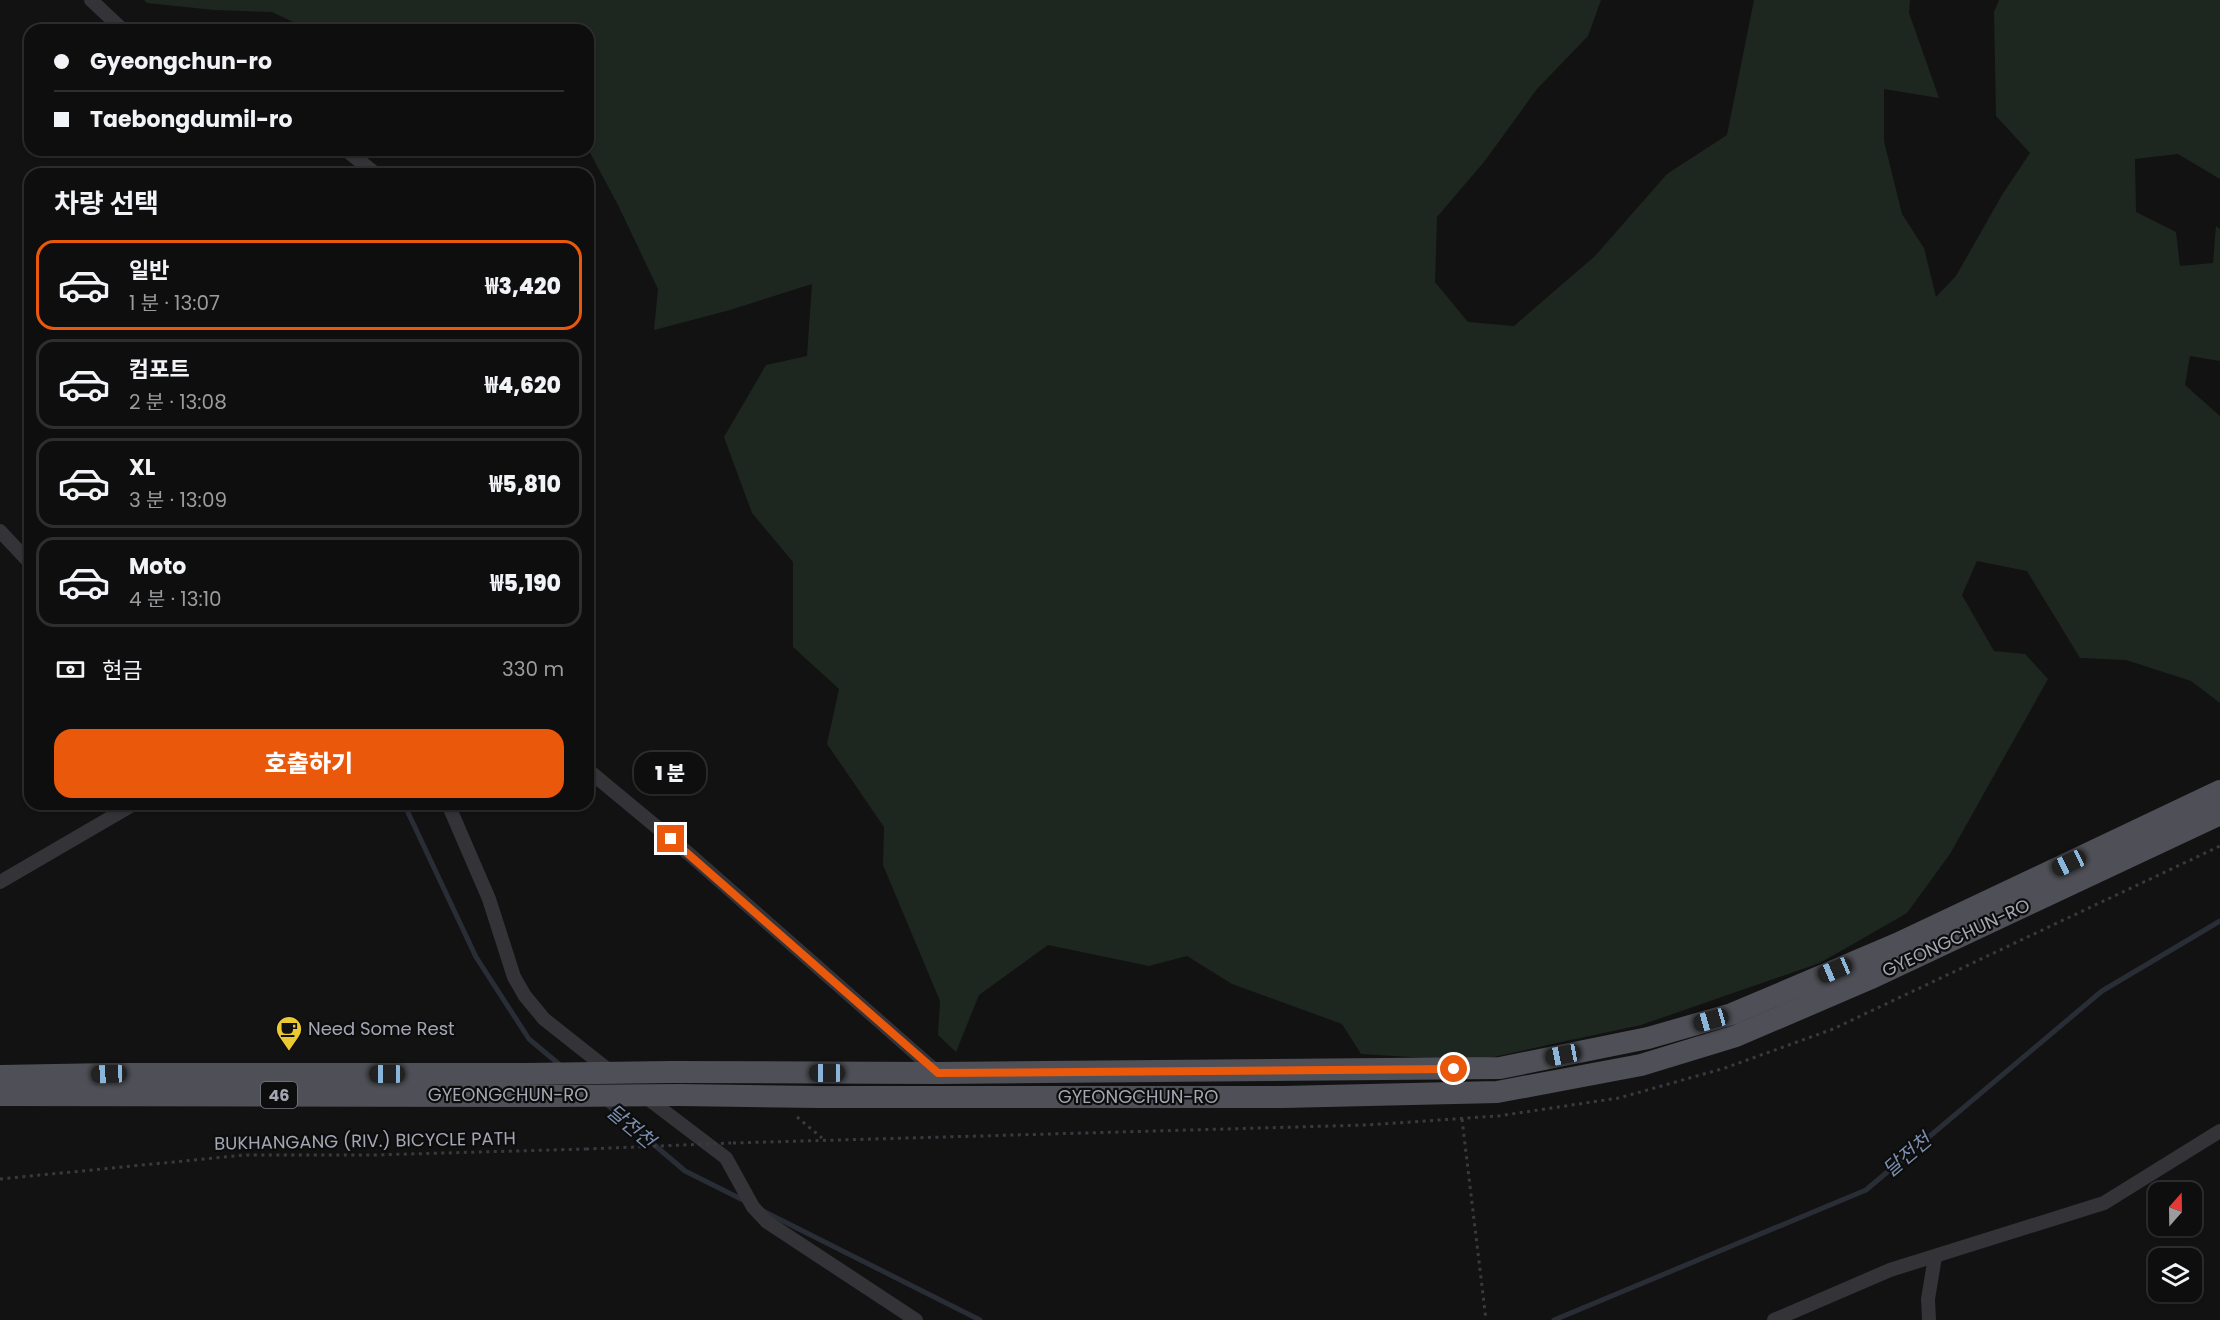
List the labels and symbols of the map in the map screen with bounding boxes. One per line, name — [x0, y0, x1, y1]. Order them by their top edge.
callout: 1 분 — [635, 752, 707, 794]
route end — [657, 825, 684, 852]
car — [2049, 847, 2089, 879]
street label: GYEONGCHUN-RO — [1878, 892, 2034, 983]
car — [1815, 955, 1855, 985]
car — [1691, 1006, 1731, 1034]
cafe icon: Need Some Rest — [274, 1014, 304, 1052]
place label: Need Some Rest — [308, 1016, 455, 1041]
car — [1544, 1043, 1582, 1067]
route start — [1440, 1055, 1467, 1082]
car — [91, 1064, 127, 1084]
car — [809, 1064, 845, 1082]
car — [369, 1065, 405, 1083]
road number: 46 — [261, 1082, 297, 1108]
street label: GYEONGCHUN-RO — [428, 1082, 588, 1107]
street label: GYEONGCHUN-RO — [1058, 1084, 1218, 1109]
water label: 달전천 — [601, 1098, 663, 1156]
street label: BUKHANGANG (RIV.) BICYCLE PATH — [214, 1125, 516, 1156]
water label: 달전천 — [1877, 1125, 1939, 1183]
north arrow — [2148, 1182, 2202, 1236]

